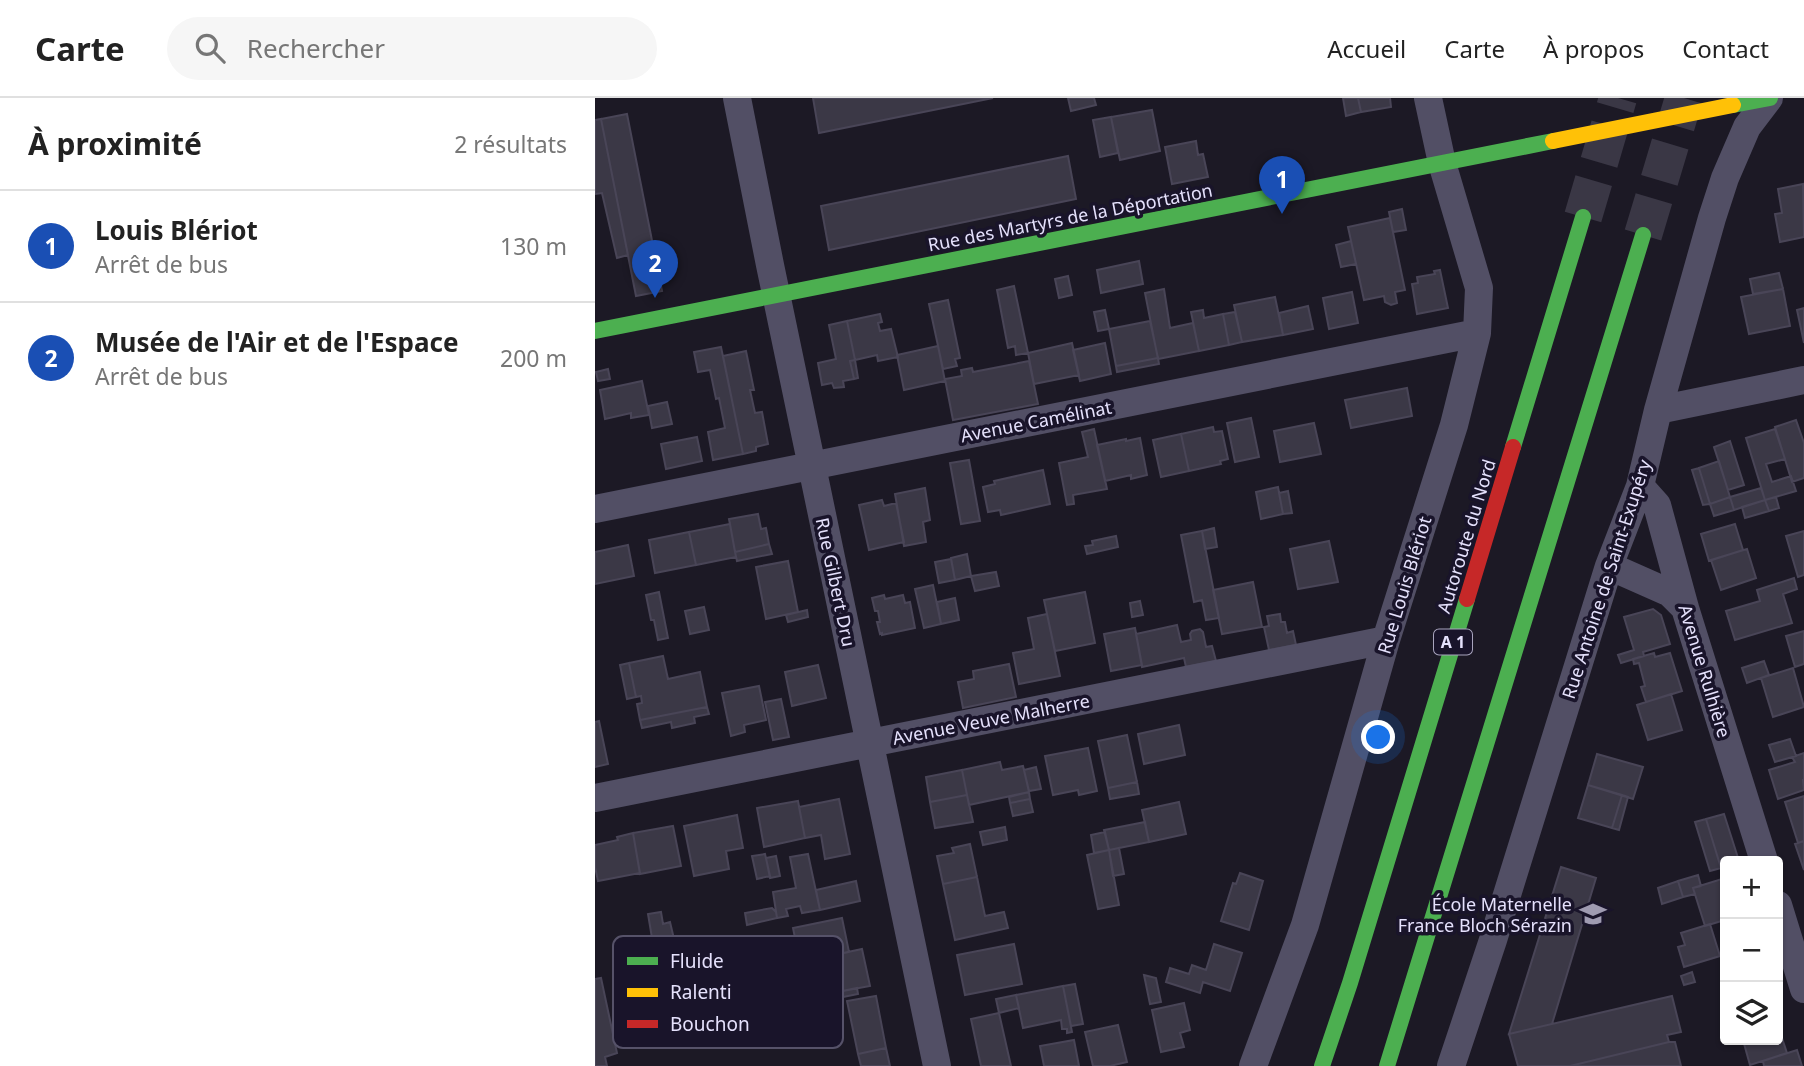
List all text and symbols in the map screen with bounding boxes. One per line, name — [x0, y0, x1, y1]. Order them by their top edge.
search box — [167, 17, 657, 80]
text: Carte — [35, 26, 125, 71]
icon: search — [191, 29, 229, 67]
text: Rechercher — [247, 30, 385, 66]
text: Accueil — [1327, 32, 1406, 65]
text: Carte — [1444, 32, 1505, 65]
text: À propos — [1543, 32, 1644, 65]
text: Contact — [1682, 32, 1769, 65]
text: À proximité — [28, 123, 202, 164]
text: 2 résultats — [454, 128, 567, 160]
pin: 1 — [1259, 156, 1305, 214]
street label: Rue des Martyrs de la Déportation — [926, 178, 1214, 256]
text: Louis Blériot — [95, 212, 258, 248]
text: 1 — [44, 230, 58, 262]
text: 130 m — [500, 230, 567, 262]
pin: 2 — [632, 240, 678, 298]
text: Arrêt de bus — [95, 248, 228, 280]
text: Musée de l'Air et de l'Espace — [95, 324, 458, 360]
text: 2 — [44, 342, 58, 374]
text: 200 m — [500, 342, 567, 374]
text: Arrêt de bus — [95, 360, 228, 392]
street label: Avenue Camélinat — [958, 394, 1114, 447]
street label: Autoroute du Nord — [1431, 456, 1501, 616]
street label: Rue Antoine de Saint-Exupéry — [1556, 456, 1656, 702]
street label: Rue Louis Blériot — [1372, 513, 1436, 657]
street label: Rue Gilbert Dru — [811, 515, 861, 649]
street label: Avenue Rulhière — [1673, 602, 1737, 740]
road number: A 1 — [1434, 629, 1472, 654]
street label: Avenue Veuve Malherre — [890, 688, 1092, 750]
your location — [1361, 720, 1395, 754]
map controls — [1720, 856, 1783, 1045]
button: + — [1720, 856, 1783, 919]
place label: École Maternelle France Bloch Sérazin — [1398, 892, 1572, 937]
school or university icon: École Maternelle France Bloch Sérazin — [1578, 899, 1608, 929]
button: − — [1720, 919, 1783, 982]
legend — [613, 936, 843, 1048]
text: Fluide — [670, 948, 724, 974]
text: Ralenti — [670, 979, 732, 1005]
button: layers — [1720, 982, 1783, 1045]
text: Bouchon — [670, 1011, 750, 1037]

